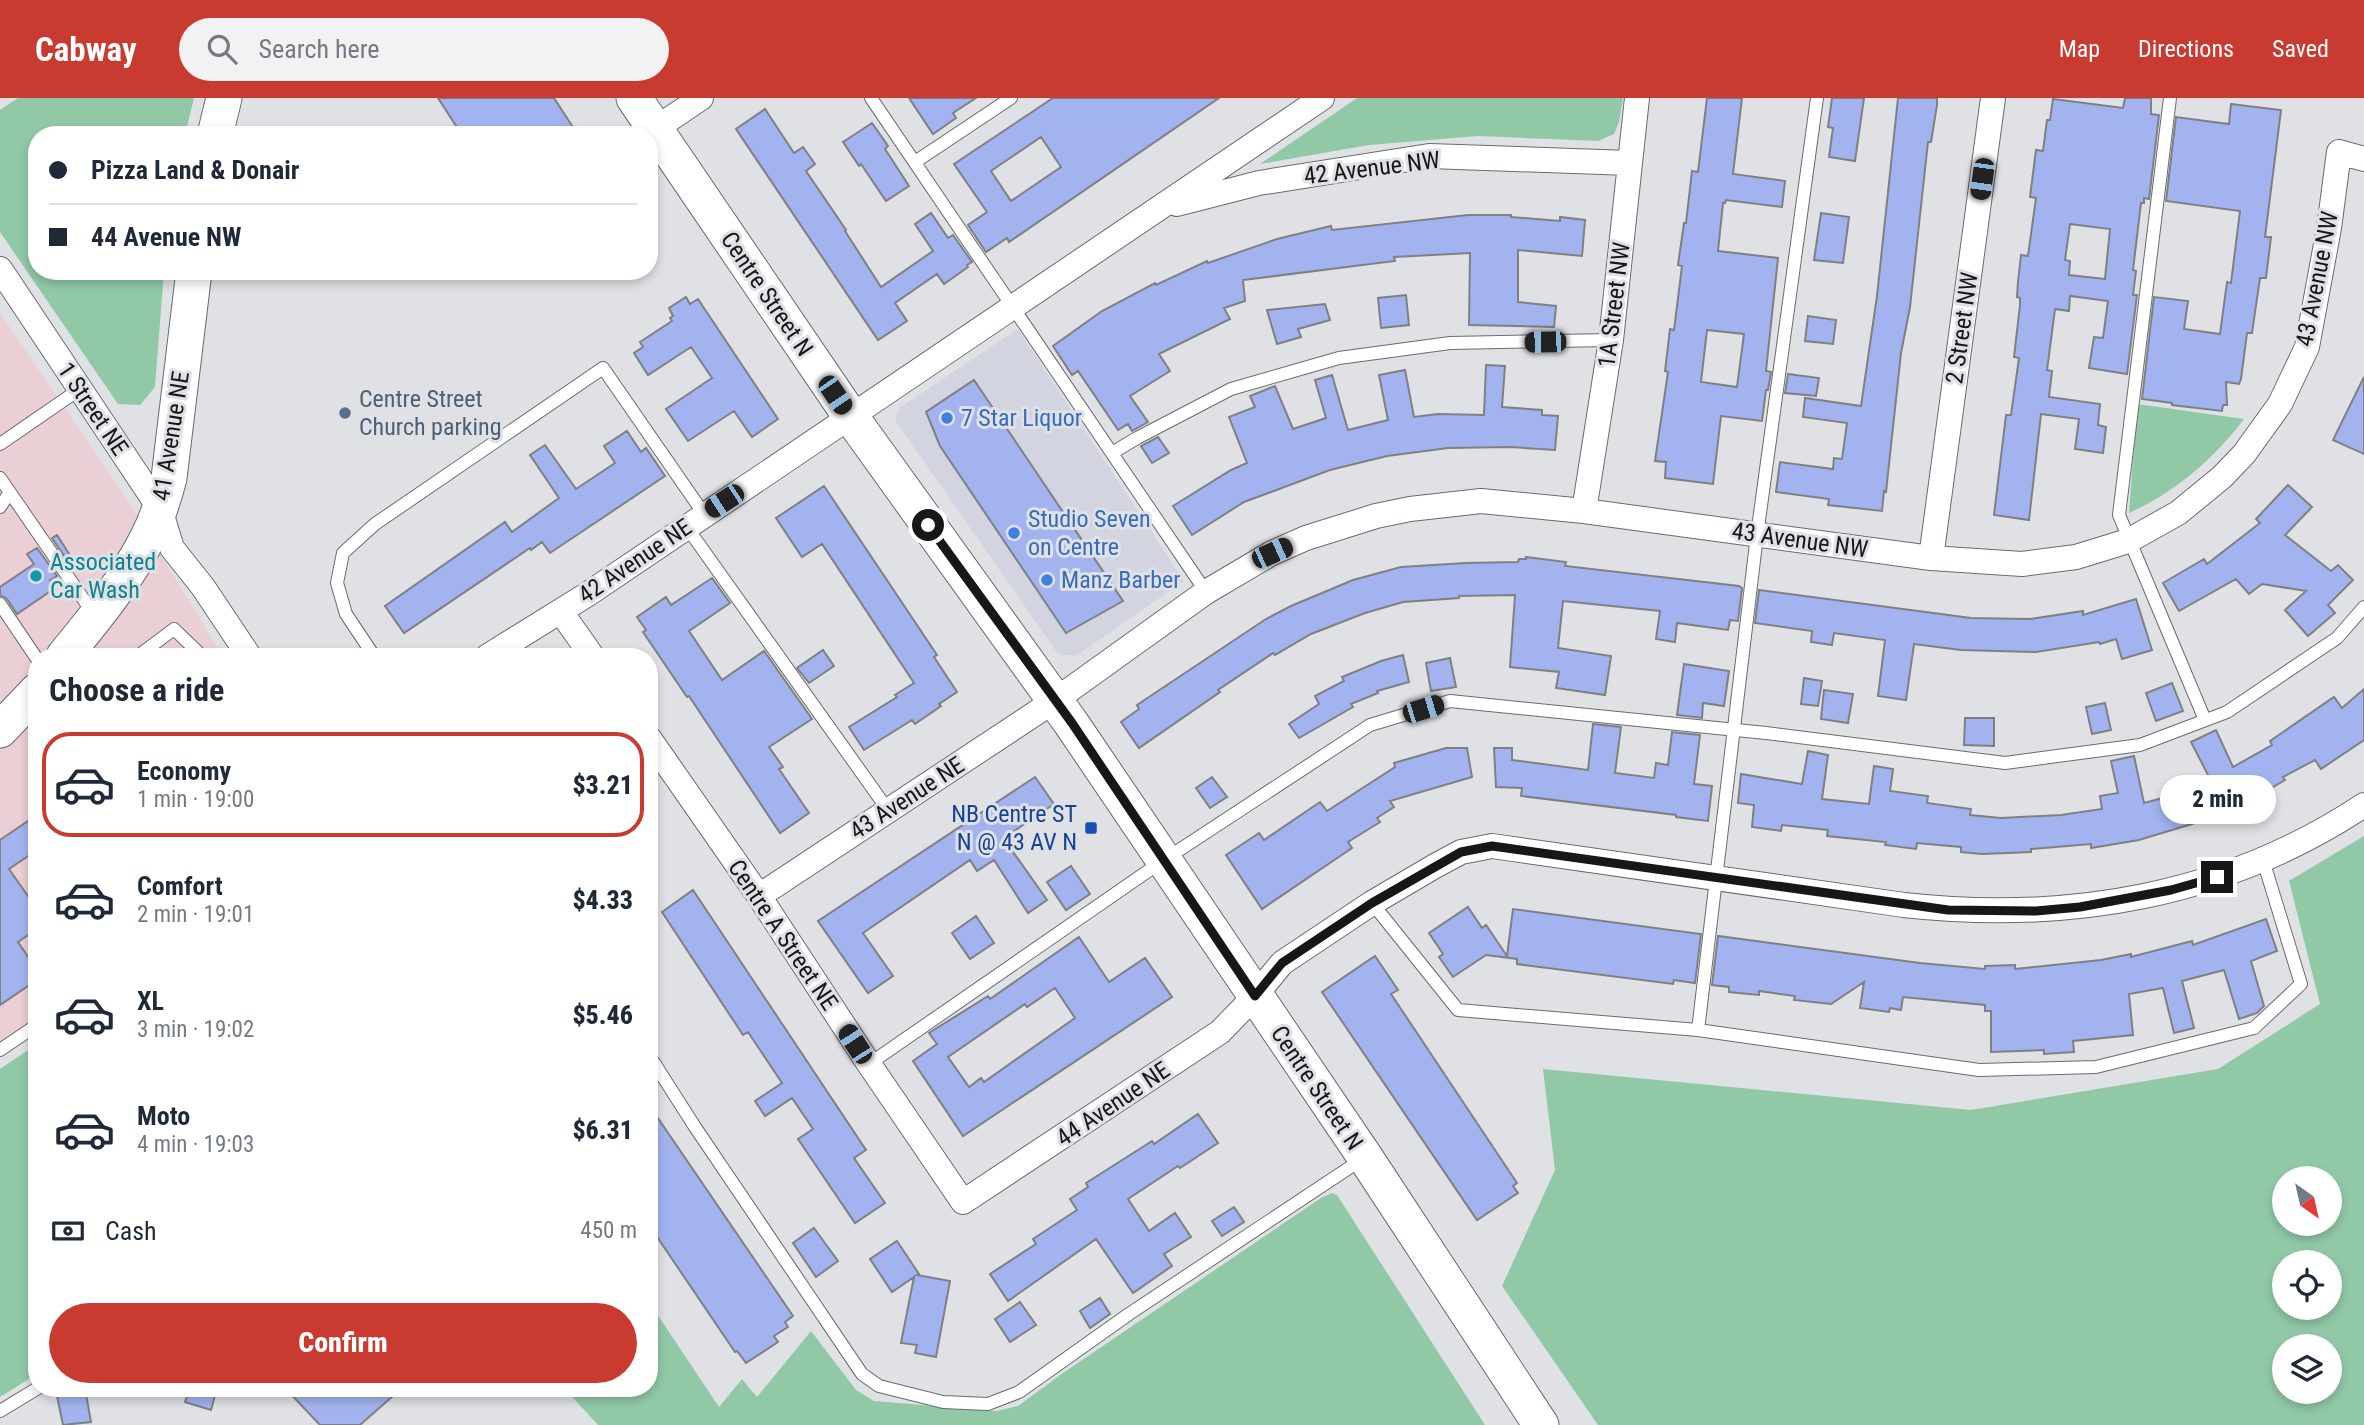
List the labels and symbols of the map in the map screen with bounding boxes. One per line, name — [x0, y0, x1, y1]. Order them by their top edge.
street label: 42 Avenue NW — [1302, 146, 1442, 190]
car — [1969, 157, 1996, 201]
street label: 43 Avenue NW — [2290, 209, 2344, 349]
street label: Centre Street N — [715, 226, 819, 362]
street label: 1A Street NW — [1592, 241, 1636, 369]
street label: 2 Street NW — [1940, 270, 1984, 386]
car — [1524, 331, 1567, 353]
street label: 1 Street NE — [52, 357, 134, 461]
street label: 41 Avenue NE — [147, 369, 195, 503]
car — [815, 372, 856, 418]
place label: Centre Street Church parking — [359, 385, 502, 441]
place label: 7 Star Liquor — [961, 404, 1082, 432]
marker: Centre Street Church parking — [337, 405, 353, 421]
marker: 7 Star Liquor — [939, 410, 955, 426]
car — [701, 481, 748, 521]
place label: Studio Seven on Centre — [1028, 505, 1151, 561]
route start — [912, 509, 944, 541]
street label: 42 Avenue NE — [573, 513, 697, 609]
street label: 43 Avenue NW — [1730, 517, 1870, 563]
marker: Studio Seven on Centre — [1006, 525, 1022, 541]
car — [1249, 535, 1296, 571]
place label: Associated Car Wash — [50, 548, 156, 604]
place label: Manz Barber — [1061, 566, 1181, 594]
marker: Associated Car Wash — [28, 568, 44, 584]
marker: Manz Barber — [1039, 572, 1055, 588]
car — [1400, 693, 1447, 725]
street label: 43 Avenue NE — [845, 751, 969, 845]
callout: 2 min — [2159, 776, 2275, 824]
place label: NB Centre ST N @ 43 AV N — [951, 800, 1077, 856]
marker: NB Centre ST N @ 43 AV N — [1083, 820, 1099, 836]
street label: Centre A Street NE — [722, 854, 844, 1016]
route end — [2201, 861, 2233, 893]
street label: Centre Street N — [1265, 1020, 1369, 1156]
car — [835, 1021, 876, 1067]
street label: 44 Avenue NE — [1051, 1056, 1175, 1152]
north arrow — [2272, 1166, 2342, 1236]

